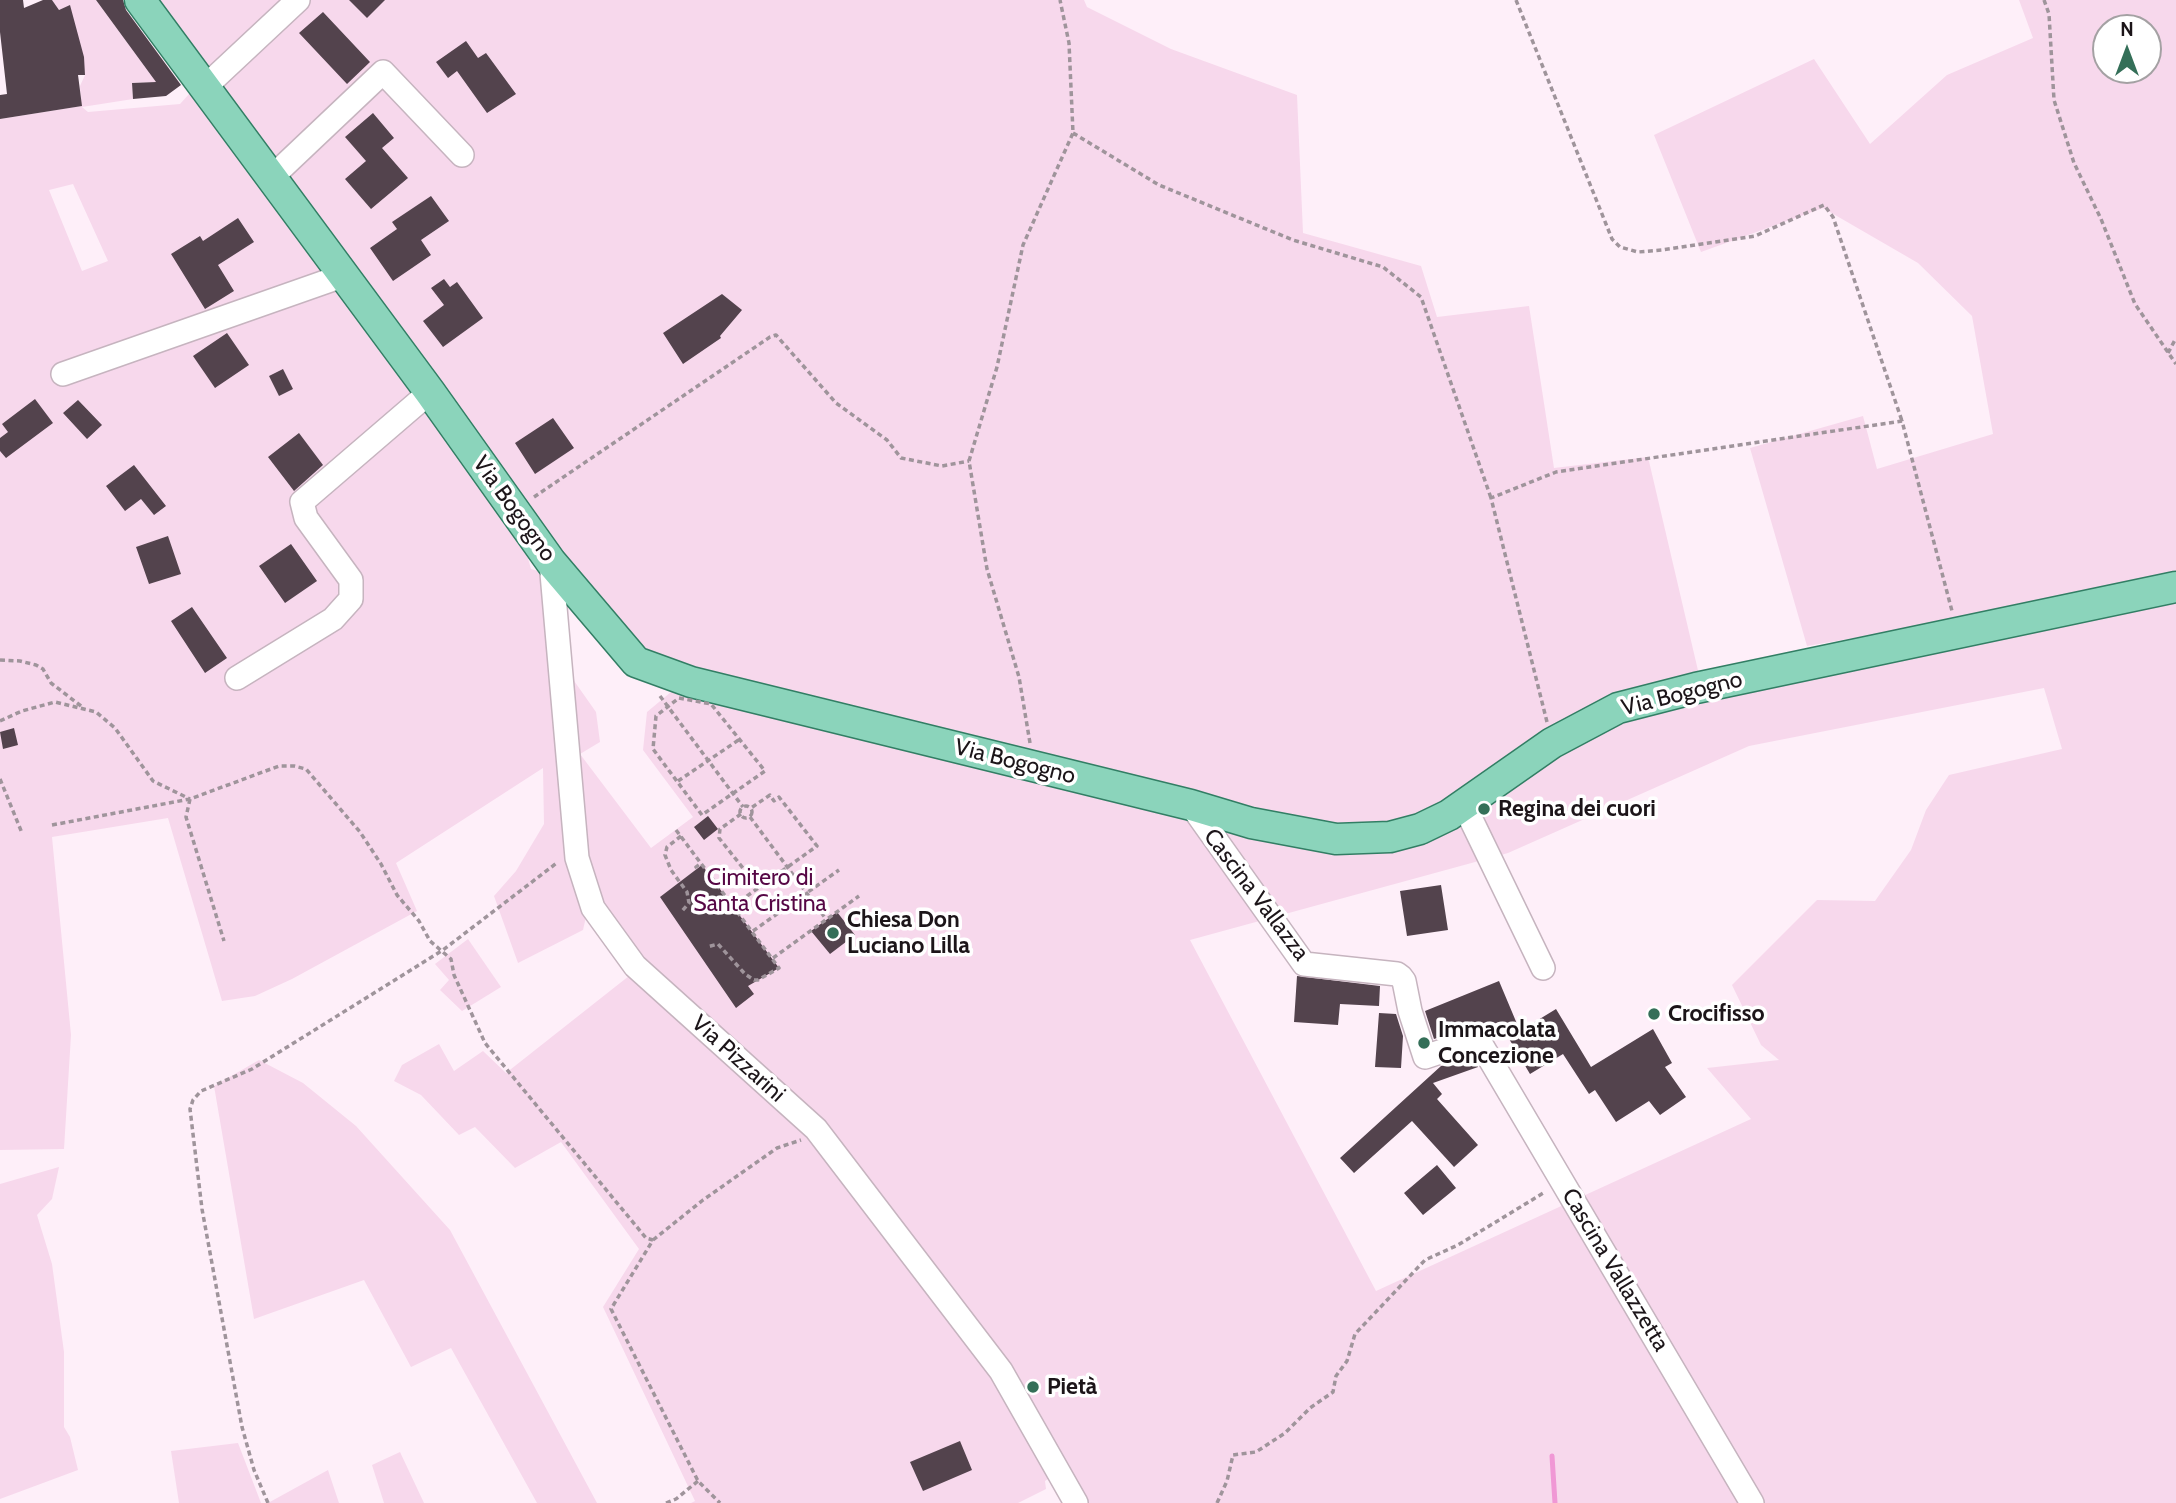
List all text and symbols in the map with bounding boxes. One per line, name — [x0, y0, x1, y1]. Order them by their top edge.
north arrow — [2092, 14, 2162, 84]
text: N — [2120, 18, 2134, 41]
street label: Via Bogogno — [467, 451, 561, 567]
street label: Via Bogogno — [1619, 666, 1745, 722]
street label: Via Bogogno — [952, 734, 1078, 790]
place label: Regina dei cuori — [1498, 795, 1656, 823]
marker: Regina dei cuori — [1476, 801, 1492, 817]
street label: Cascina Vallazza — [1197, 824, 1315, 966]
park label: Cimitero di Santa Cristina — [693, 864, 827, 918]
place label: Chiesa Don Luciano Lilla — [847, 906, 970, 960]
marker: Chiesa Don Luciano Lilla — [825, 925, 841, 941]
place label: Crocifisso — [1668, 1000, 1765, 1028]
marker: Crocifisso — [1646, 1006, 1662, 1022]
street label: Via Pizzarini — [685, 1010, 791, 1108]
place label: Immacolata Concezione — [1438, 1016, 1556, 1070]
marker: Immacolata Concezione — [1416, 1035, 1432, 1051]
street label: Cascina Vallazzetta — [1556, 1184, 1674, 1356]
place label: Pietà — [1047, 1373, 1097, 1401]
marker: Pietà — [1025, 1379, 1041, 1395]

